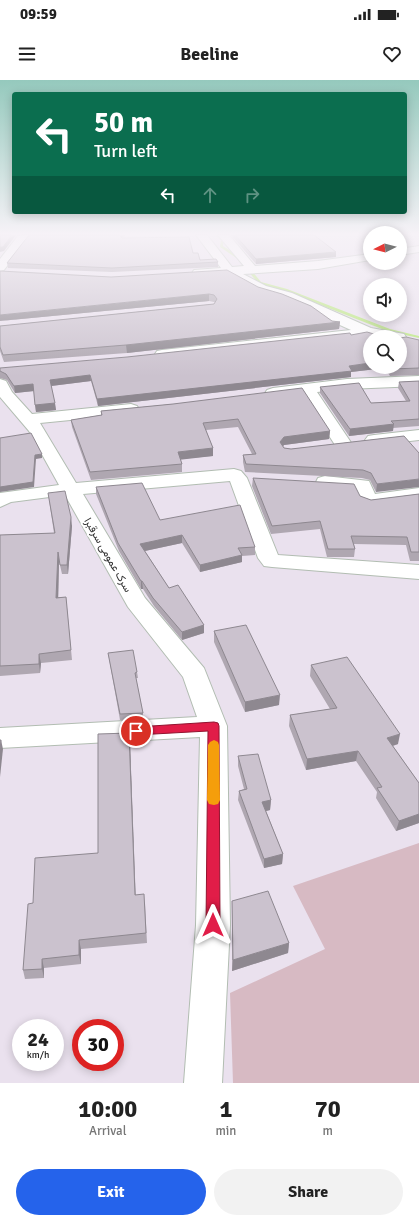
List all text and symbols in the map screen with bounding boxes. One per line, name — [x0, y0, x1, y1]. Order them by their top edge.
text: 09:59 — [20, 5, 57, 23]
icon: menu — [16, 43, 38, 65]
text: Beeline — [180, 43, 239, 65]
icon: heart — [381, 43, 403, 65]
text: 50 m — [94, 106, 153, 140]
icon: left — [28, 108, 80, 160]
text: Turn left — [94, 140, 157, 162]
icon: left — [157, 184, 179, 206]
icon: ahead — [199, 184, 221, 206]
icon: right — [241, 184, 263, 206]
north arrow — [363, 226, 407, 270]
map controls — [363, 226, 407, 374]
button: sound — [363, 278, 407, 322]
button: search — [363, 330, 407, 374]
street label: سرک عمومی سرقبرا — [81, 516, 135, 595]
pin — [119, 714, 153, 748]
icon: arrive — [125, 720, 147, 742]
position arrow — [192, 904, 234, 946]
speed limit sign: 30 — [72, 1019, 124, 1071]
text: 24 — [27, 1027, 49, 1052]
text: km/h — [27, 1049, 49, 1061]
text: 10:00 — [78, 1094, 137, 1124]
text: 1 — [219, 1094, 232, 1124]
text: 70 — [315, 1094, 341, 1124]
text: Arrival — [89, 1123, 126, 1139]
text: min — [215, 1123, 236, 1139]
text: m — [323, 1123, 333, 1139]
button: Exit — [16, 1169, 206, 1215]
button: Share — [214, 1169, 403, 1215]

